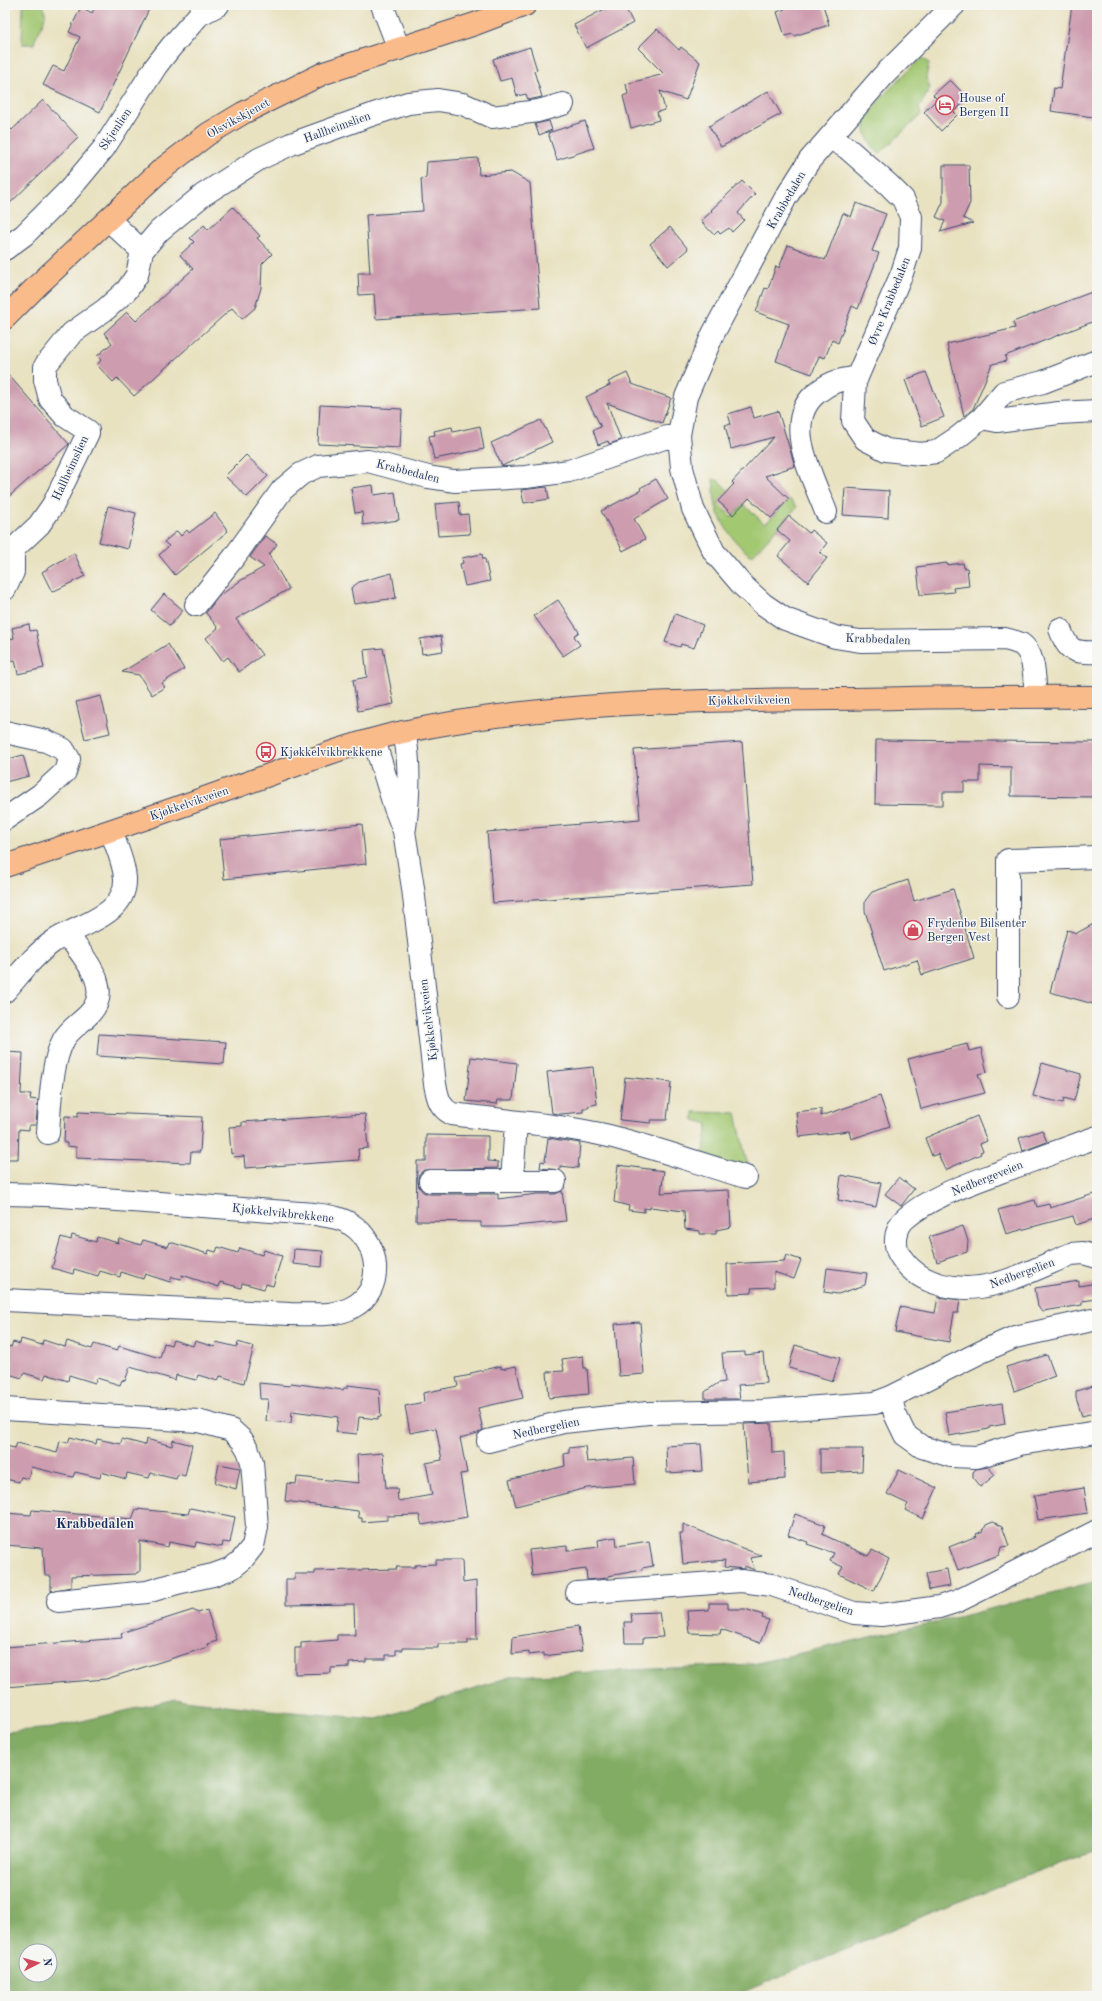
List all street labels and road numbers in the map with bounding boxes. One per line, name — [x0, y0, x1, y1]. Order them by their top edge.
street label: Olsvikskjenet — [205, 97, 272, 141]
street label: Skjenlien — [97, 106, 135, 153]
street label: Hallheimslien — [302, 110, 373, 146]
street label: Krabbedalen — [765, 169, 809, 232]
street label: Øvre Krabbedalen — [867, 255, 913, 347]
street label: Hallheimslien — [51, 434, 91, 503]
street label: Krabbedalen — [375, 458, 441, 486]
street label: Krabbedalen — [845, 633, 911, 647]
street label: Kjøkkelvikveien — [708, 694, 791, 708]
street label: Kjøkkelvikveien — [148, 785, 231, 823]
street label: Kjøkkelvikveien — [418, 978, 440, 1062]
street label: Nedbergeveien — [950, 1159, 1025, 1199]
street label: Kjøkkelvikbrekkene — [231, 1203, 335, 1225]
street label: Nedbergelien — [988, 1256, 1057, 1291]
street label: Nedbergelien — [512, 1416, 581, 1442]
street label: Nedbergelien — [786, 1586, 855, 1618]

